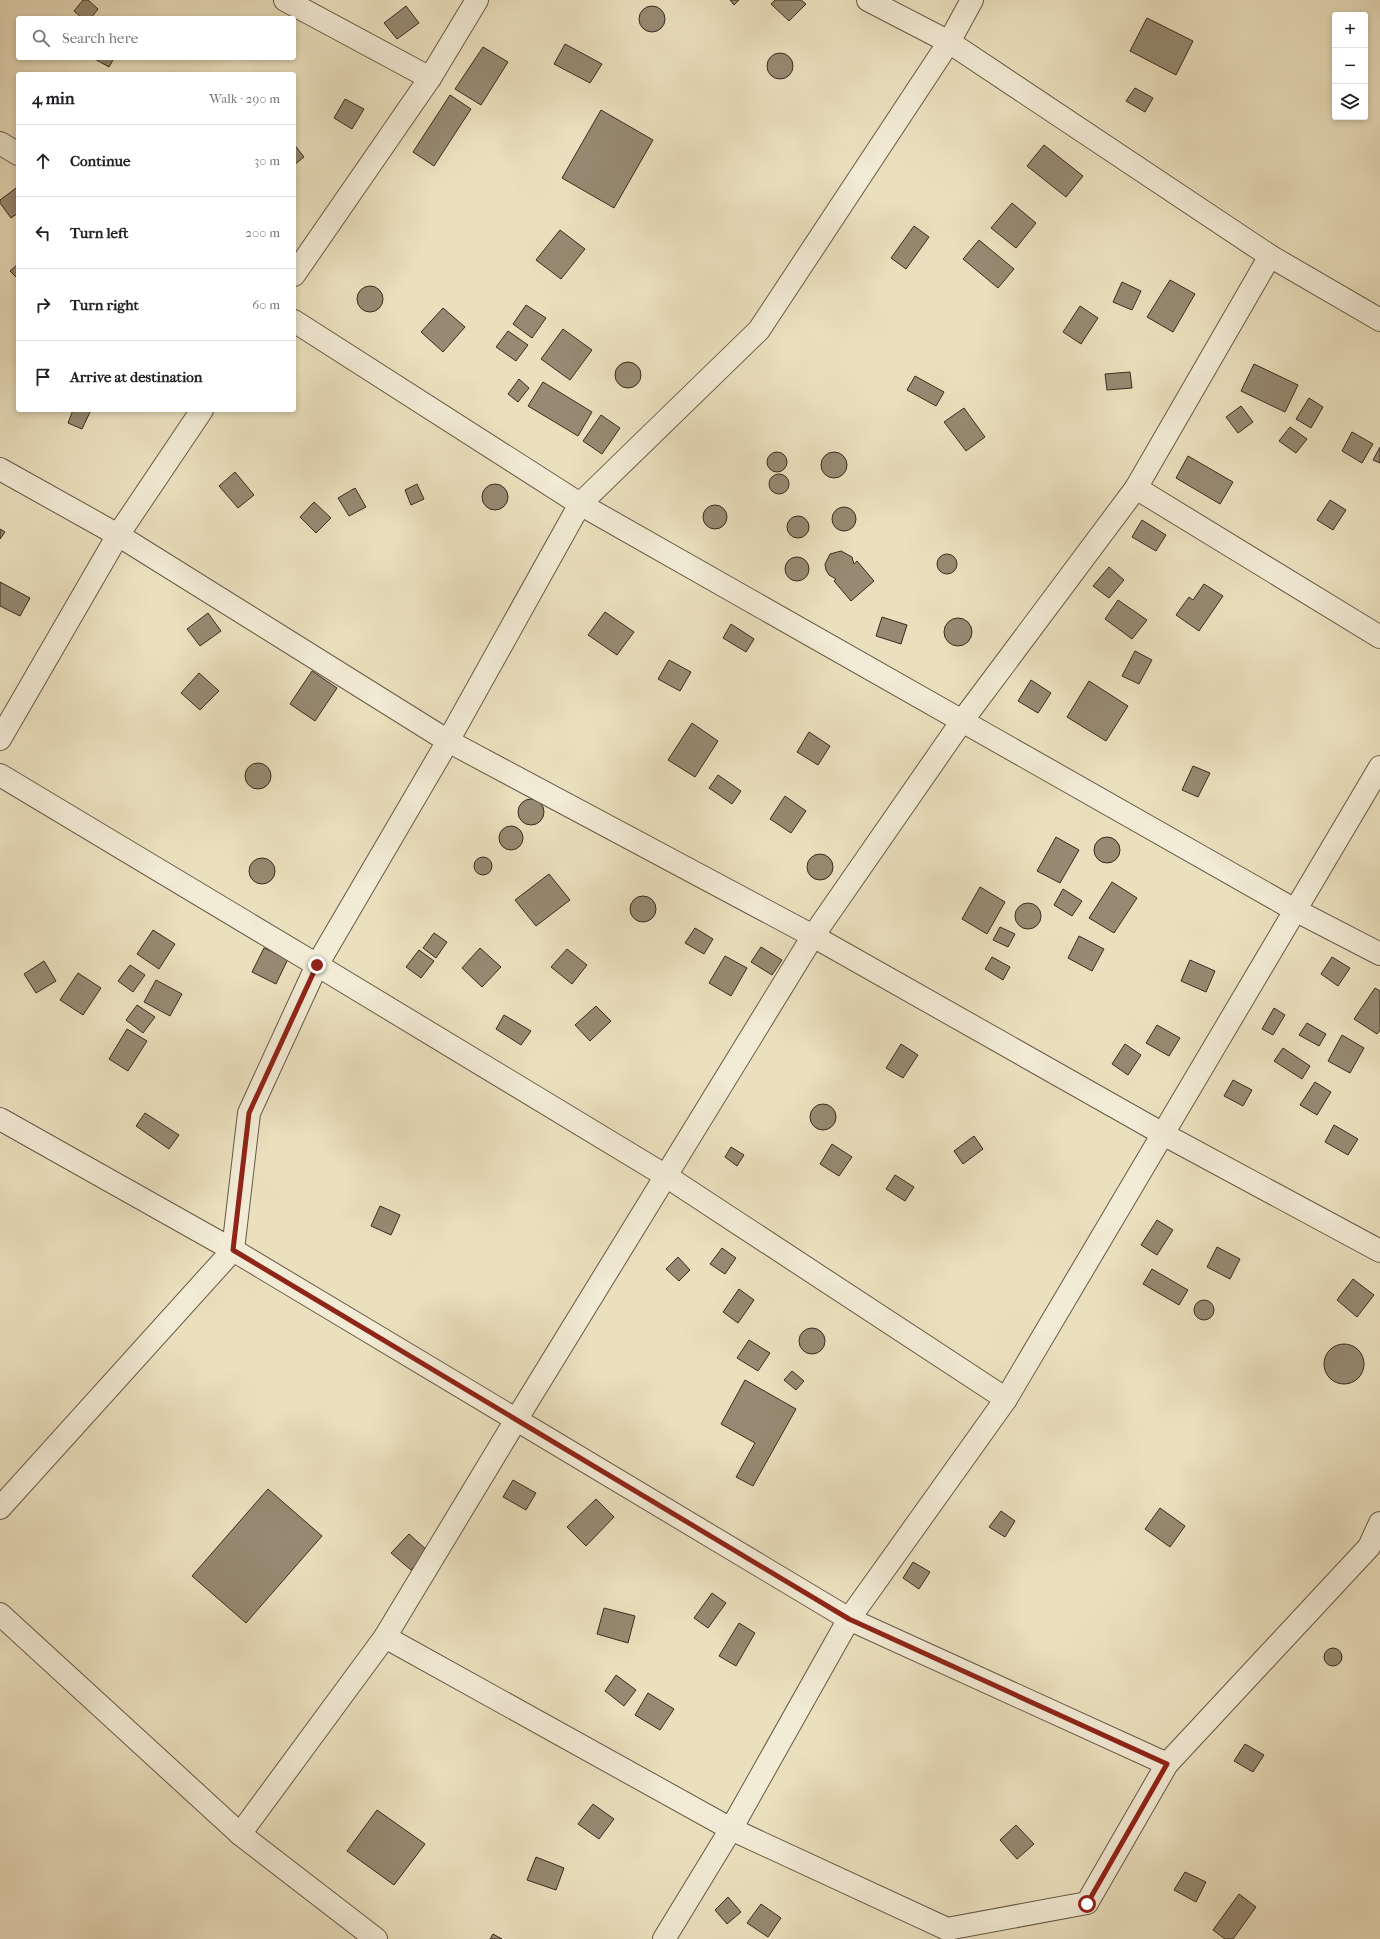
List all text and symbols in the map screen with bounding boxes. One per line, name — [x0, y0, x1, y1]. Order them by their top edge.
map controls — [1332, 12, 1368, 120]
button: + — [1332, 12, 1368, 48]
search box — [16, 16, 296, 60]
icon: search — [30, 27, 52, 49]
text: Search here — [62, 29, 138, 47]
button: − — [1332, 48, 1368, 84]
button: layers — [1332, 84, 1368, 120]
text: 4 min — [32, 88, 75, 108]
text: Walk · 290 m — [209, 91, 280, 106]
icon: ahead — [32, 150, 54, 172]
text: Continue — [70, 152, 130, 170]
text: 30 m — [254, 153, 280, 168]
icon: left — [32, 222, 54, 244]
text: Turn left — [70, 224, 128, 242]
text: 200 m — [245, 225, 280, 240]
icon: right — [32, 294, 54, 316]
text: Turn right — [70, 296, 139, 314]
text: 60 m — [252, 297, 280, 312]
icon: arrive — [32, 366, 54, 388]
text: Arrive at destination — [70, 368, 202, 386]
route end — [308, 956, 326, 974]
route start — [1078, 1895, 1096, 1913]

